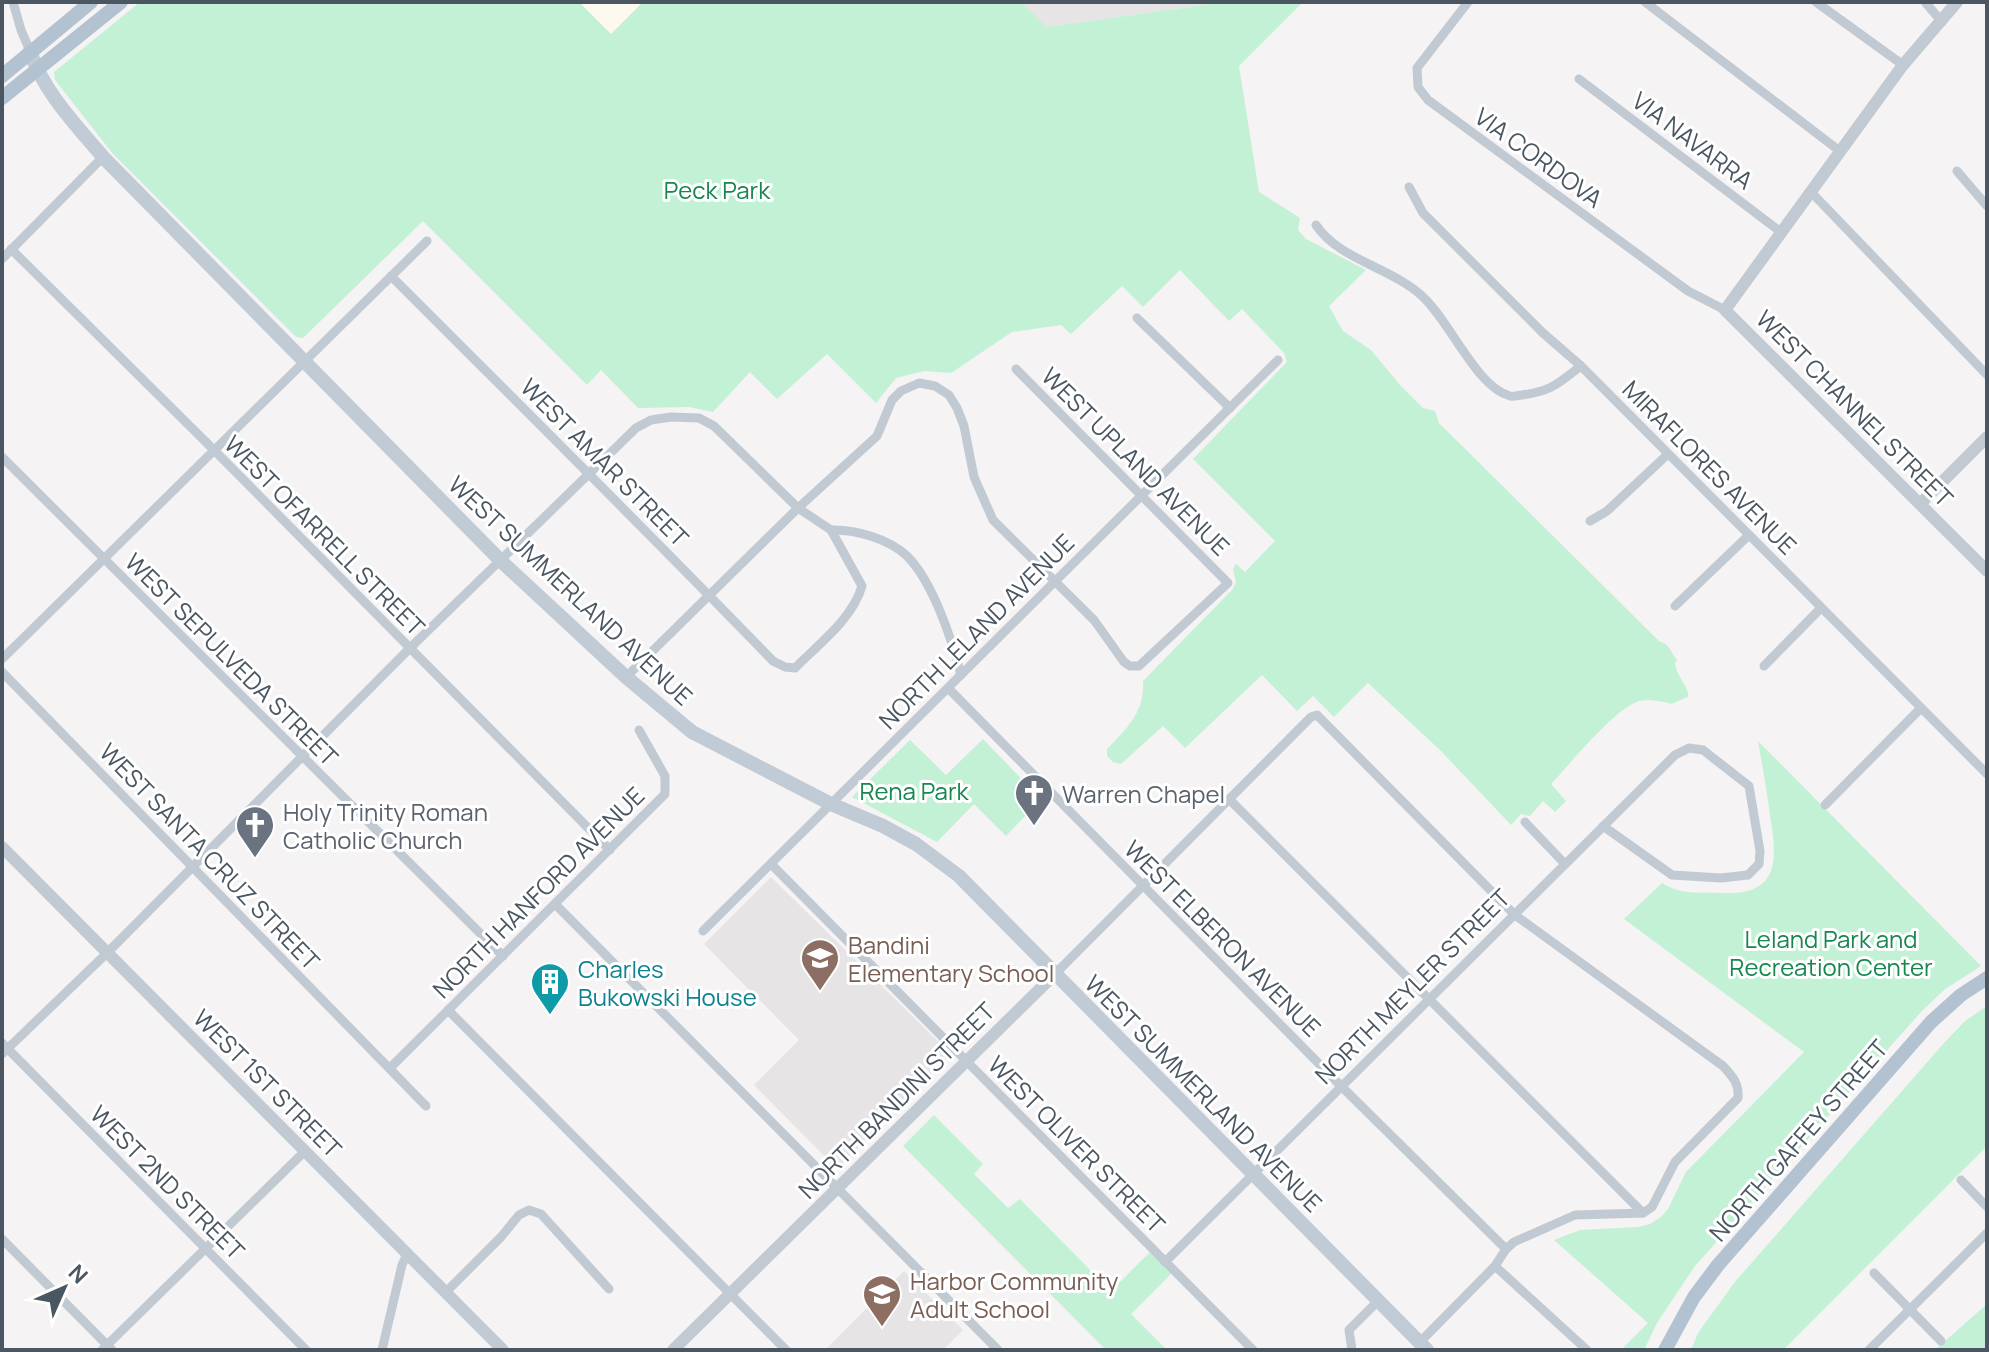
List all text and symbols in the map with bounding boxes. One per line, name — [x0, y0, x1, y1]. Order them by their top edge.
street label: VIA NAVARRA — [1626, 84, 1760, 196]
street label: VIA CORDOVA — [1468, 99, 1610, 215]
park label: Peck Park — [664, 173, 771, 206]
street label: WEST CHANNEL STREET — [1749, 302, 1961, 514]
street label: WEST UPLAND AVENUE — [1035, 360, 1237, 562]
street label: WEST AMAR STREET — [514, 371, 697, 554]
street label: MIRAFLORES AVENUE — [1616, 373, 1804, 561]
street label: WEST OFARRELL STREET — [217, 427, 433, 643]
street label: WEST SUMMERLAND AVENUE — [442, 468, 700, 712]
street label: NORTH LELAND AVENUE — [871, 526, 1081, 736]
street label: WEST SEPULVEDA STREET — [118, 545, 346, 773]
street label: WEST SANTA CRUZ STREET — [93, 735, 328, 977]
church icon: Warren Chapel — [1013, 772, 1055, 827]
park label: Rena Park — [859, 774, 970, 807]
place label: Warren Chapel — [1062, 777, 1225, 810]
street label: NORTH HANFORD AVENUE — [425, 779, 651, 1005]
place label: Holy Trinity Roman Catholic Church — [283, 795, 488, 856]
church icon: Holy Trinity Roman Catholic Church — [234, 804, 276, 859]
street label: WEST ELBERON AVENUE — [1118, 833, 1328, 1043]
street label: NORTH MEYLER STREET — [1307, 881, 1517, 1091]
park label: Leland Park and Recreation Center — [1729, 922, 1933, 983]
place label: Bandini Elementary School — [848, 928, 1054, 989]
school or university icon: Bandini Elementary School — [799, 937, 841, 992]
place label: Charles Bukowski House — [578, 952, 757, 1013]
building icon: Charles Bukowski House — [529, 961, 571, 1016]
street label: WEST SUMMERLAND AVENUE — [1078, 967, 1330, 1219]
street label: NORTH BANDINI STREET — [791, 994, 1002, 1205]
street label: WEST 1ST STREET — [187, 1002, 350, 1165]
street label: NORTH GAFFEY STREET — [1701, 1032, 1895, 1248]
street label: WEST OLIVER STREET — [981, 1048, 1173, 1240]
street label: WEST 2ND STREET — [84, 1098, 253, 1267]
north arrow — [24, 1248, 104, 1328]
text: N — [62, 1258, 94, 1290]
place label: Harbor Community Adult School — [910, 1264, 1119, 1325]
school or university icon: Harbor Community Adult School — [861, 1273, 903, 1328]

